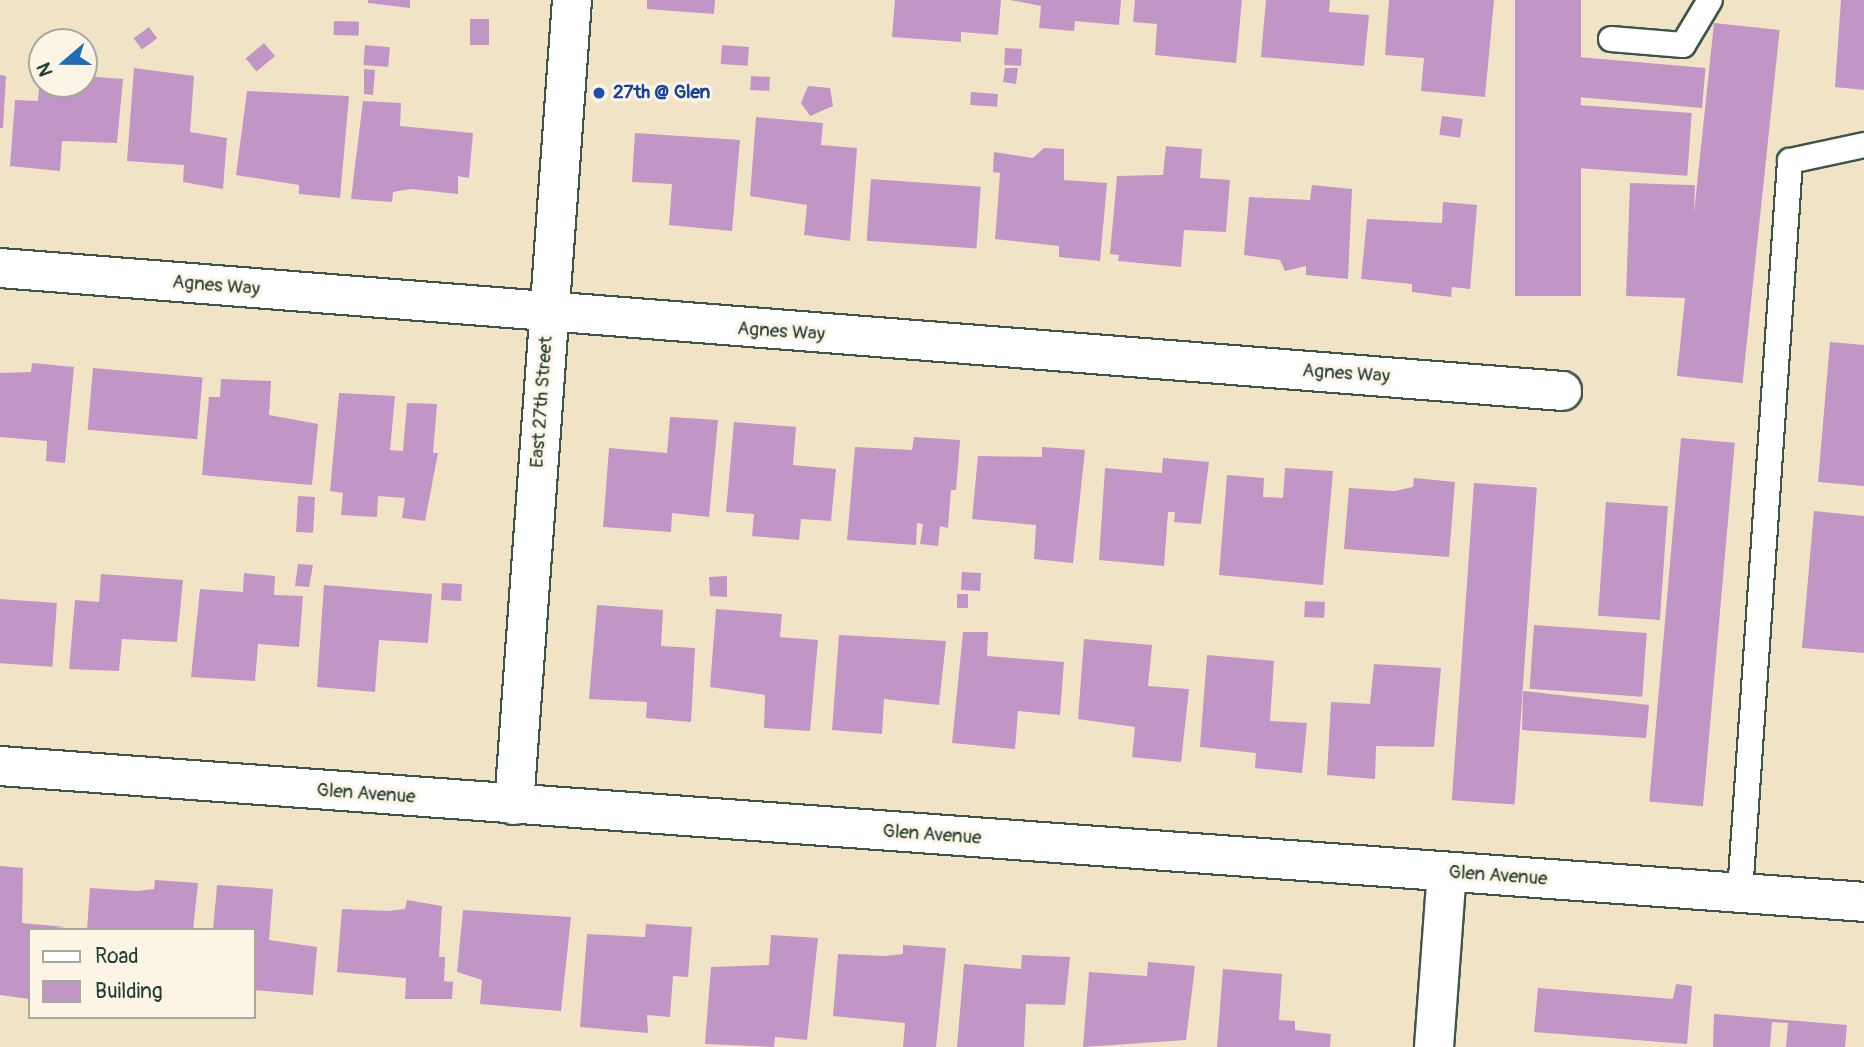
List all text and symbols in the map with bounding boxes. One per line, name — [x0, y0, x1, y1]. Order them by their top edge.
north arrow — [28, 28, 98, 98]
text: N — [32, 59, 59, 80]
place label: 27th @ Glen — [613, 82, 710, 104]
marker: 27th @ Glen — [591, 85, 607, 101]
street label: Agnes Way — [171, 271, 261, 301]
street label: Agnes Way — [736, 318, 826, 346]
street label: East 27th Street — [526, 335, 558, 469]
street label: Agnes Way — [1301, 360, 1391, 388]
street label: Glen Avenue — [316, 779, 416, 809]
street label: Glen Avenue — [882, 820, 982, 850]
street label: Glen Avenue — [1448, 861, 1548, 891]
legend — [28, 928, 256, 1019]
text: Road — [95, 943, 139, 970]
text: Building — [95, 978, 162, 1005]

